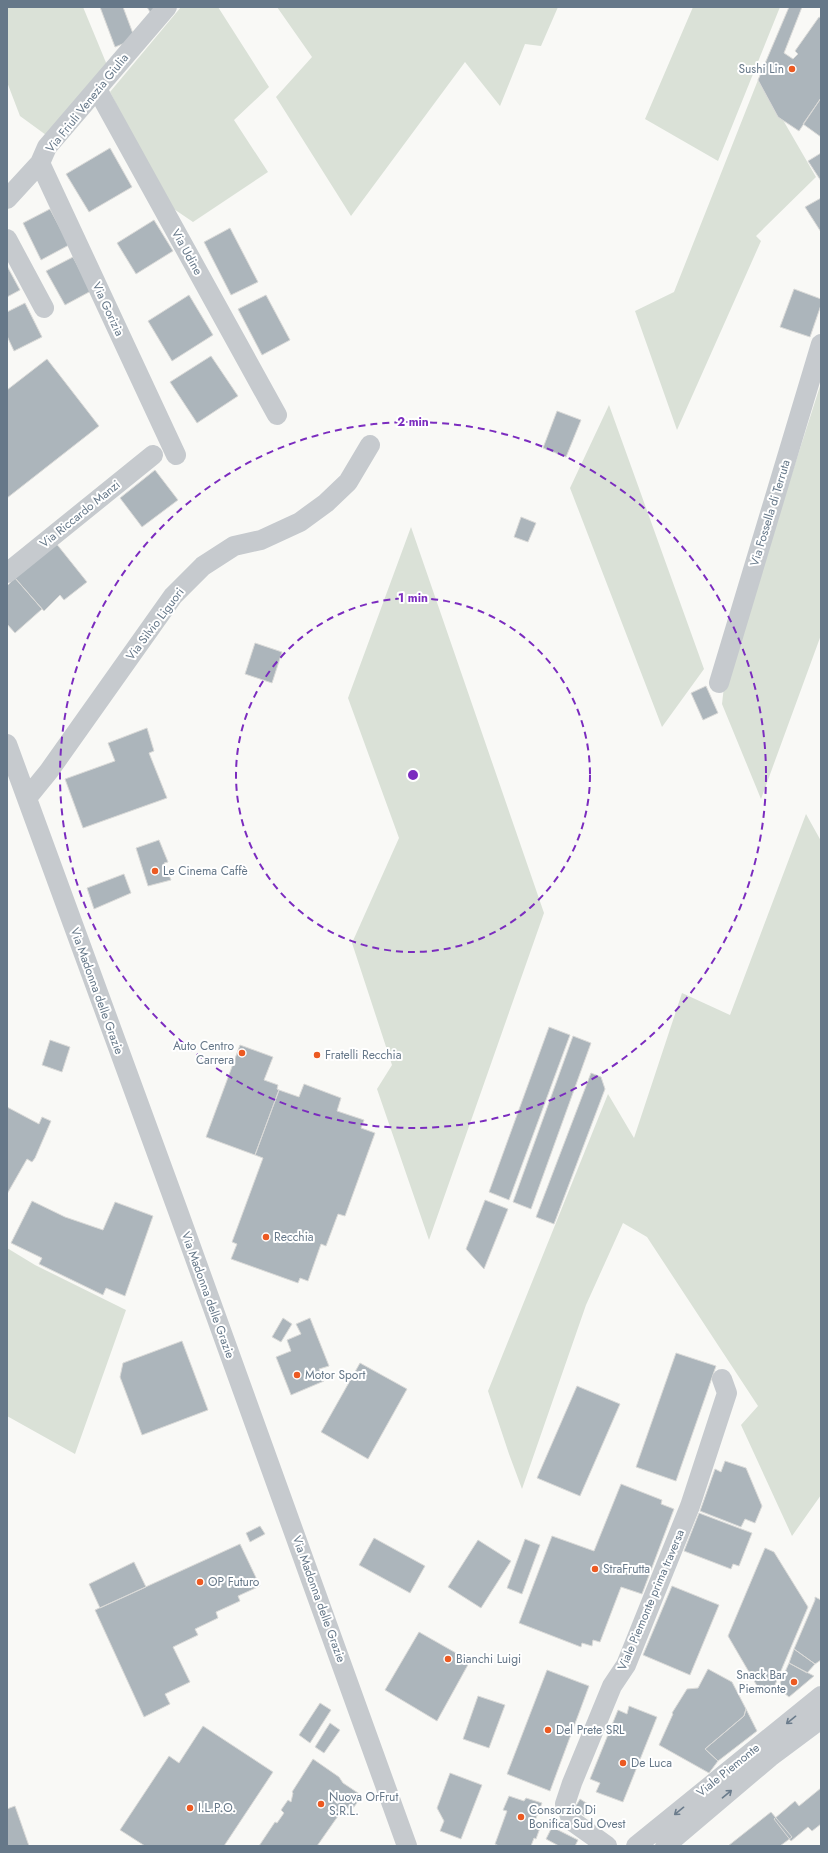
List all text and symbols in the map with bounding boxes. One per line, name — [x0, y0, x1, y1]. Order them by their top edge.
street label: Via Friuli Venezia Giulia — [41, 49, 133, 156]
place label: Sushi Lin — [738, 60, 784, 78]
marker: Sushi Lin — [787, 64, 797, 74]
street label: Via Udine — [167, 226, 207, 278]
street label: Via Gorizia — [88, 279, 128, 339]
text: 2 min — [397, 413, 429, 431]
street label: Via Fossella di Terruta — [745, 457, 795, 569]
street label: Via Riccardo Manzi — [36, 476, 124, 552]
street label: Via Silvio Liguori — [122, 584, 188, 664]
text: 1 min — [398, 589, 428, 607]
centre of rings — [406, 768, 420, 782]
place label: Le Cinema Caffè — [163, 862, 248, 880]
marker: Le Cinema Caffè — [150, 866, 160, 876]
street label: Via Madonna delle Grazie — [66, 925, 128, 1057]
place label: Auto Centro Carrera — [173, 1037, 234, 1069]
place label: Fratelli Recchia — [325, 1046, 402, 1064]
marker: Auto Centro Carrera — [237, 1048, 247, 1058]
marker: Fratelli Recchia — [312, 1050, 322, 1060]
place label: Recchia — [274, 1228, 314, 1246]
street label: Via Madonna delle Grazie — [177, 1229, 239, 1361]
marker: Recchia — [261, 1232, 271, 1242]
place label: Motor Sport — [305, 1366, 366, 1384]
marker: Motor Sport — [292, 1370, 302, 1380]
street label: Viale Piemonte prima traversa — [613, 1526, 689, 1673]
street label: Via Madonna delle Grazie — [288, 1533, 350, 1665]
place label: StraFrutta — [603, 1560, 650, 1578]
marker: StraFrutta — [590, 1564, 600, 1574]
place label: OP Futuro — [208, 1573, 260, 1591]
marker: OP Futuro — [195, 1577, 205, 1587]
place label: Bianchi Luigi — [456, 1650, 521, 1668]
marker: Bianchi Luigi — [443, 1654, 453, 1664]
place label: Snack Bar Piemonte — [736, 1666, 787, 1698]
marker: Snack Bar Piemonte — [789, 1677, 799, 1687]
one-way arrow — [785, 1715, 796, 1724]
place label: Del Prete SRL — [556, 1721, 625, 1739]
marker: Del Prete SRL — [543, 1725, 553, 1735]
street label: Viale Piemonte — [693, 1739, 763, 1801]
place label: De Luca — [631, 1754, 672, 1772]
marker: De Luca — [618, 1758, 628, 1768]
place label: Nuova OrFrut S.R.L. — [329, 1788, 398, 1820]
one-way arrow — [722, 1789, 732, 1798]
place label: I.L.P.O. — [198, 1799, 236, 1817]
marker: Nuova OrFrut S.R.L. — [316, 1799, 326, 1809]
place label: Consorzio Di Bonifica Sud Ovest — [529, 1801, 625, 1833]
marker: I.L.P.O. — [185, 1803, 195, 1813]
one-way arrow — [674, 1806, 684, 1815]
marker: Consorzio Di Bonifica Sud Ovest — [516, 1812, 526, 1822]

